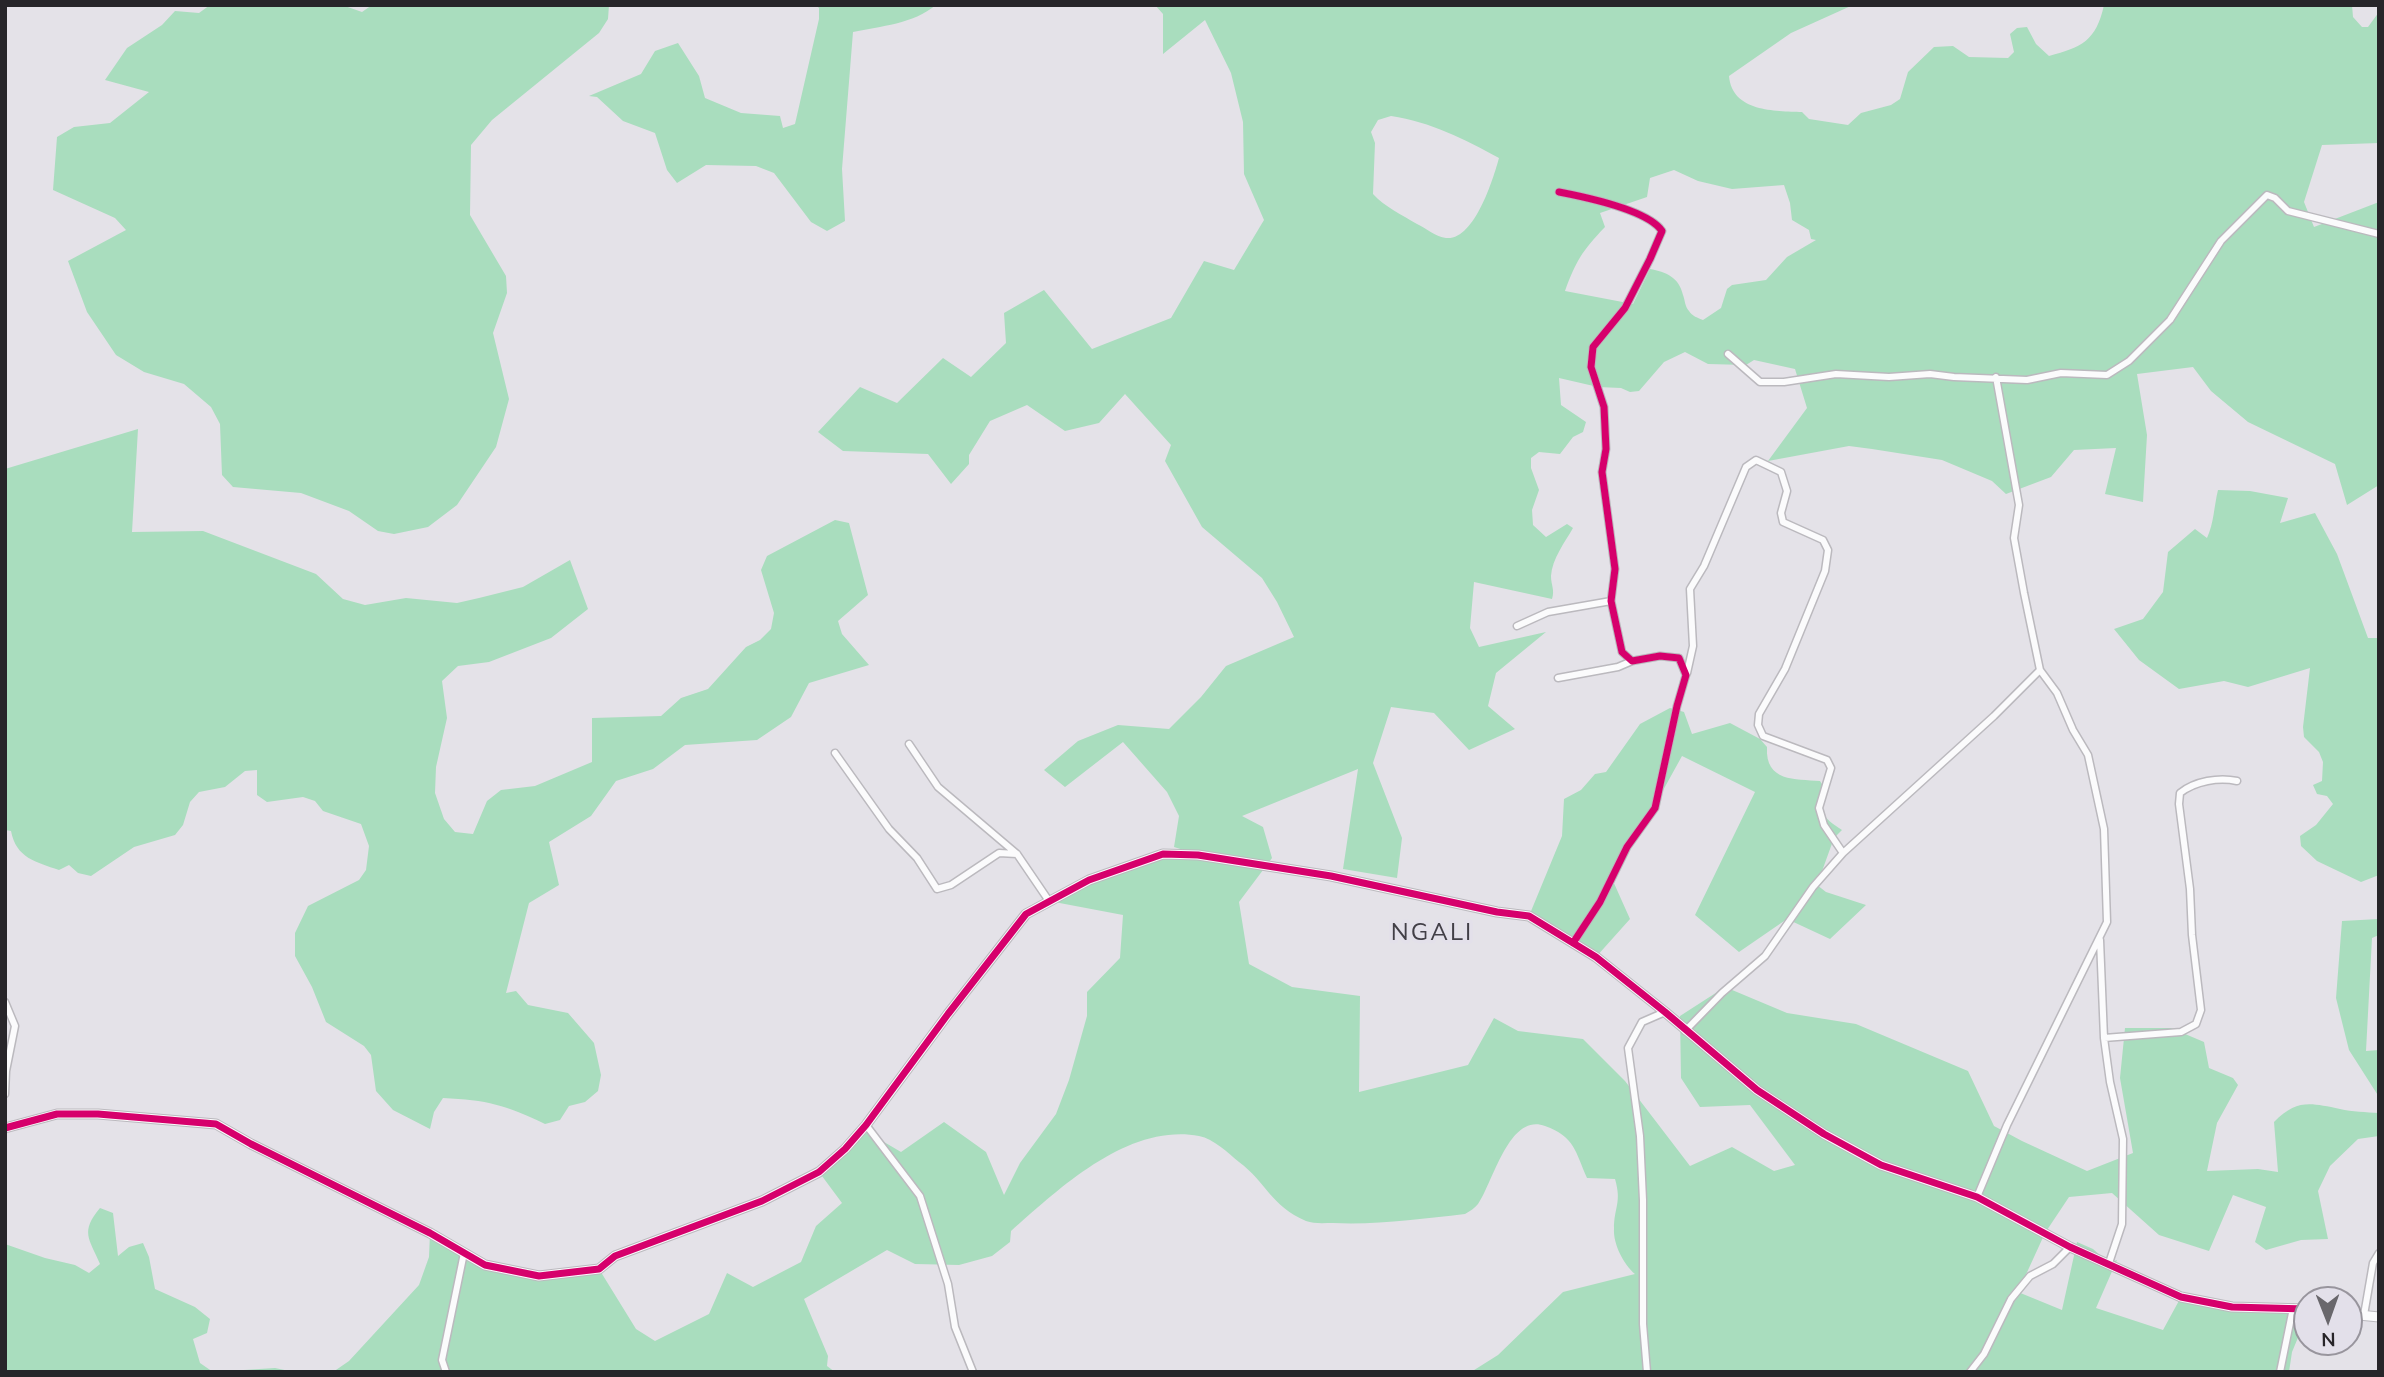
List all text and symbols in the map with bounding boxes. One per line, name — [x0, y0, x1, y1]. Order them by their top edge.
district label: NGALI — [1391, 919, 1473, 947]
north arrow — [2293, 1286, 2363, 1356]
text: N — [2321, 1328, 2336, 1352]

